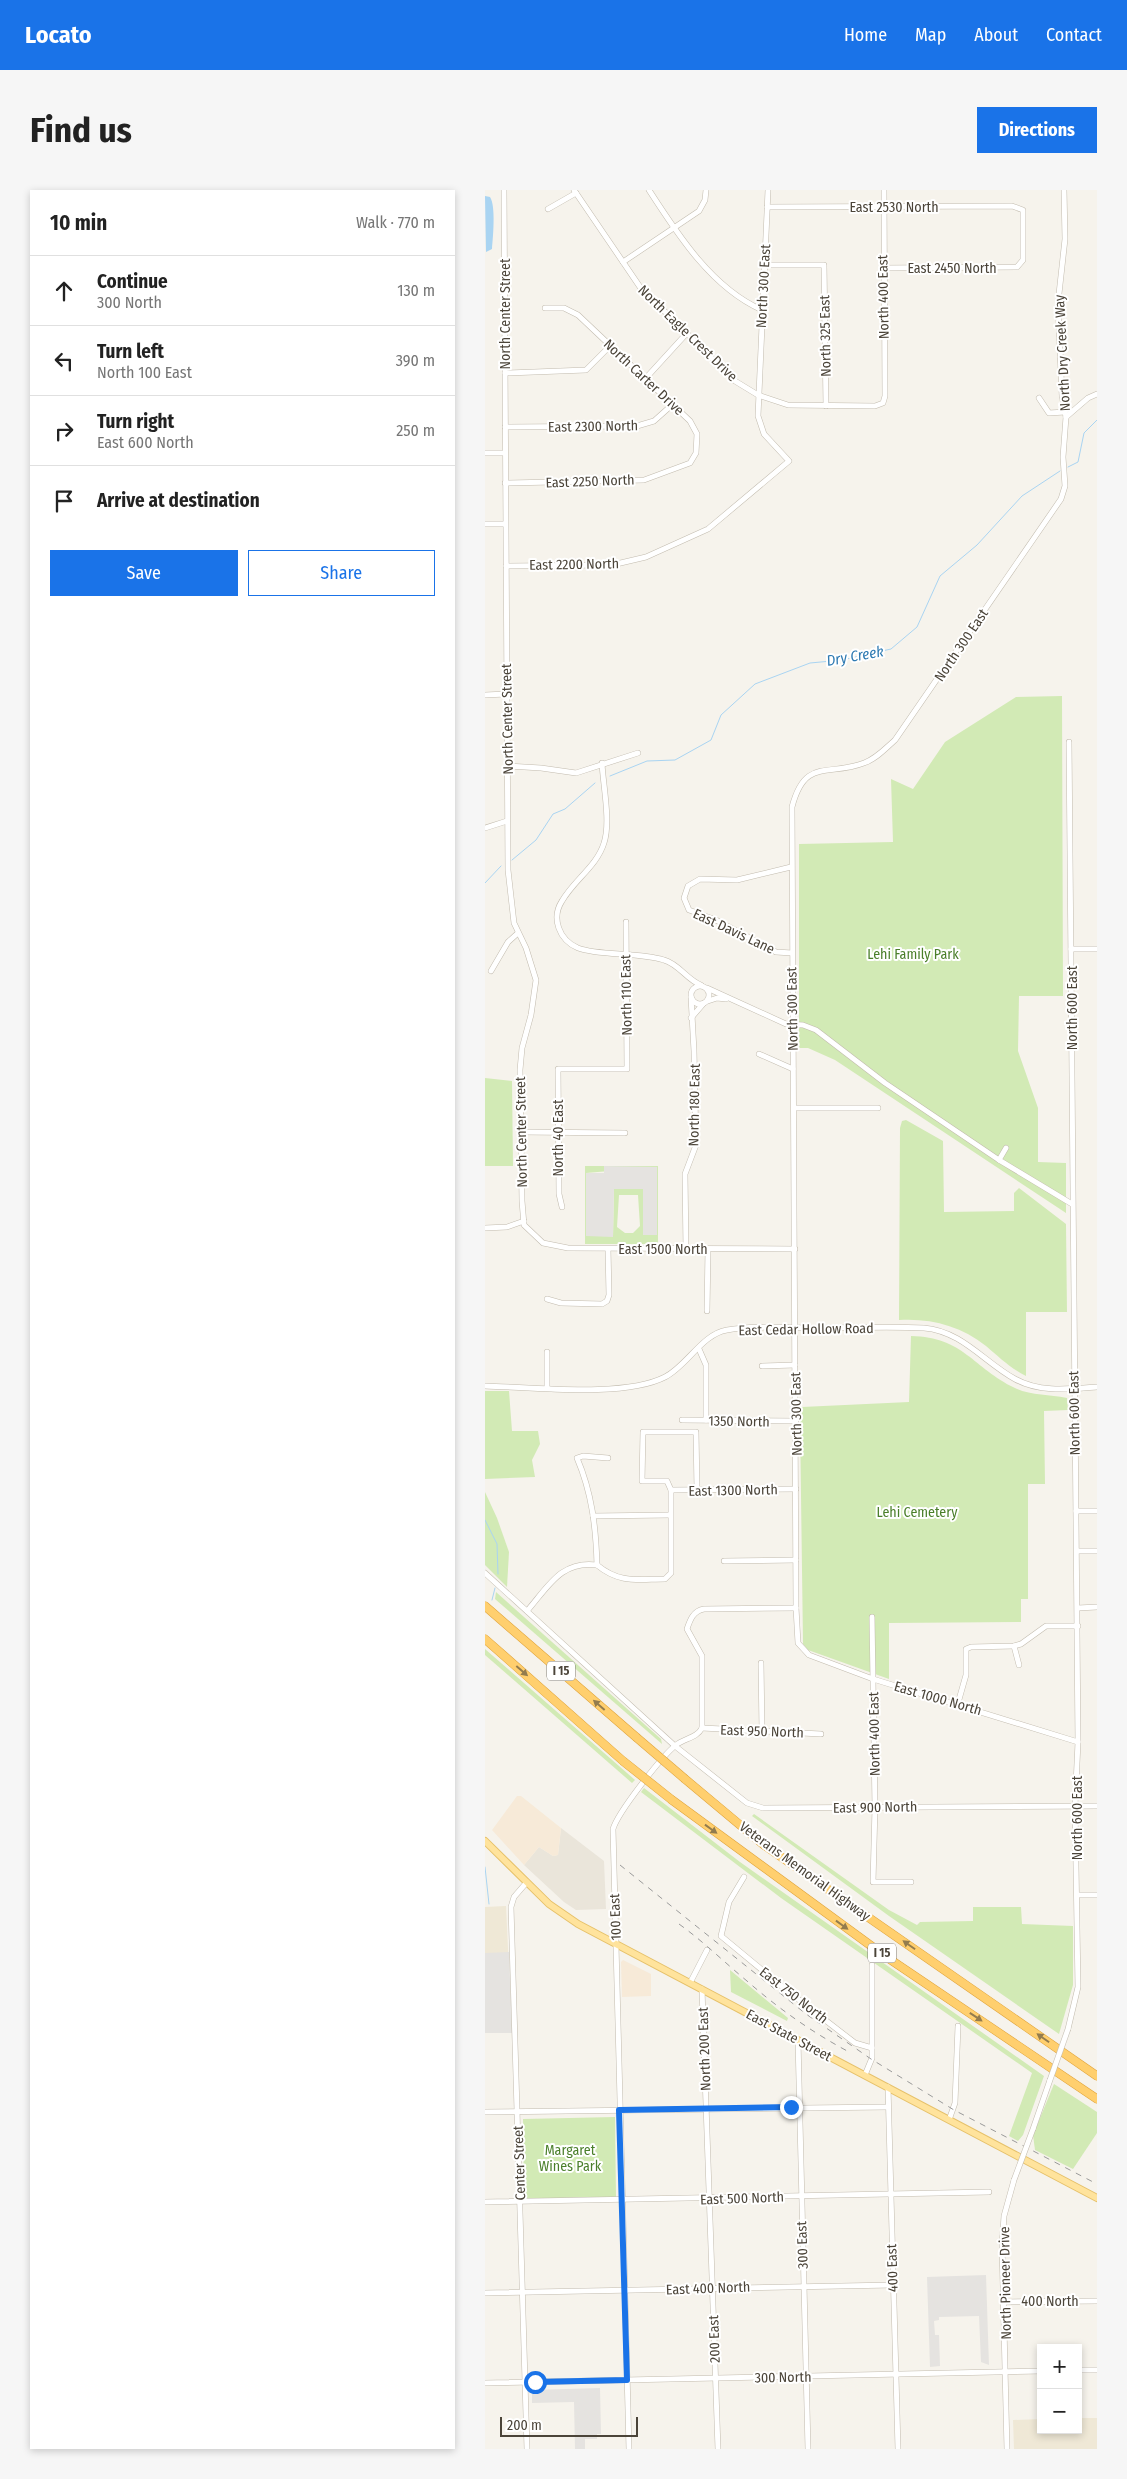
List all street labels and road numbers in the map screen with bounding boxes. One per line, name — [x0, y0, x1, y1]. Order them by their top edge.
street label: East 2530 North — [849, 199, 939, 216]
street label: North 300 East — [753, 243, 774, 328]
street label: North 400 East — [874, 254, 893, 339]
street label: North Center Street — [497, 258, 514, 370]
street label: East 2450 North — [907, 260, 997, 277]
street label: North Eagle Crest Drive — [635, 282, 741, 385]
street label: North Dry Creek Way — [1051, 294, 1074, 412]
street label: North 325 East — [816, 295, 835, 377]
street label: North Carter Drive — [600, 336, 687, 419]
street label: East 2300 North — [548, 417, 638, 436]
street label: East 2250 North — [545, 471, 635, 492]
street label: East 2200 North — [529, 555, 619, 574]
street label: North 300 East — [931, 605, 992, 685]
street label: North Center Street — [498, 663, 517, 775]
street label: East Davis Lane — [690, 905, 777, 958]
street label: North 110 East — [617, 954, 636, 1036]
street label: North 600 East — [1064, 965, 1081, 1050]
street label: North 300 East — [783, 966, 802, 1051]
street label: North 180 East — [685, 1063, 704, 1147]
street label: North Center Street — [512, 1076, 531, 1188]
street label: North 40 East — [550, 1099, 567, 1177]
street label: East 1500 North — [618, 1241, 708, 1258]
street label: East Cedar Hollow Road — [738, 1320, 874, 1339]
street label: North 600 East — [1065, 1370, 1084, 1455]
street label: North 300 East — [787, 1371, 806, 1456]
street label: 1350 North — [708, 1412, 770, 1431]
street label: East 1300 North — [688, 1481, 778, 1500]
road number: I 15 — [547, 1662, 575, 1680]
street label: East 1000 North — [892, 1678, 984, 1719]
street label: North 400 East — [865, 1691, 884, 1776]
street label: East 950 North — [720, 1722, 804, 1741]
street label: North 600 East — [1069, 1775, 1086, 1860]
street label: East 900 North — [833, 1798, 917, 1817]
street label: Veterans Memorial Highway — [736, 1818, 874, 1925]
street label: 100 East — [606, 1893, 625, 1941]
road number: I 15 — [868, 1944, 896, 1962]
street label: East 750 North — [756, 1963, 831, 2027]
street label: North 200 East — [695, 2006, 714, 2091]
street label: East State Street — [743, 2006, 835, 2065]
street label: Center Street — [510, 2125, 529, 2201]
street label: East 500 North — [700, 2189, 784, 2208]
street label: 300 East — [793, 2220, 812, 2269]
street label: North Pioneer Drive — [996, 2226, 1015, 2340]
street label: 400 East — [883, 2243, 902, 2292]
street label: East 400 North — [666, 2279, 750, 2298]
street label: 400 North — [1021, 2293, 1079, 2310]
street label: 200 East — [705, 2314, 724, 2363]
street label: 300 North — [754, 2369, 812, 2386]

